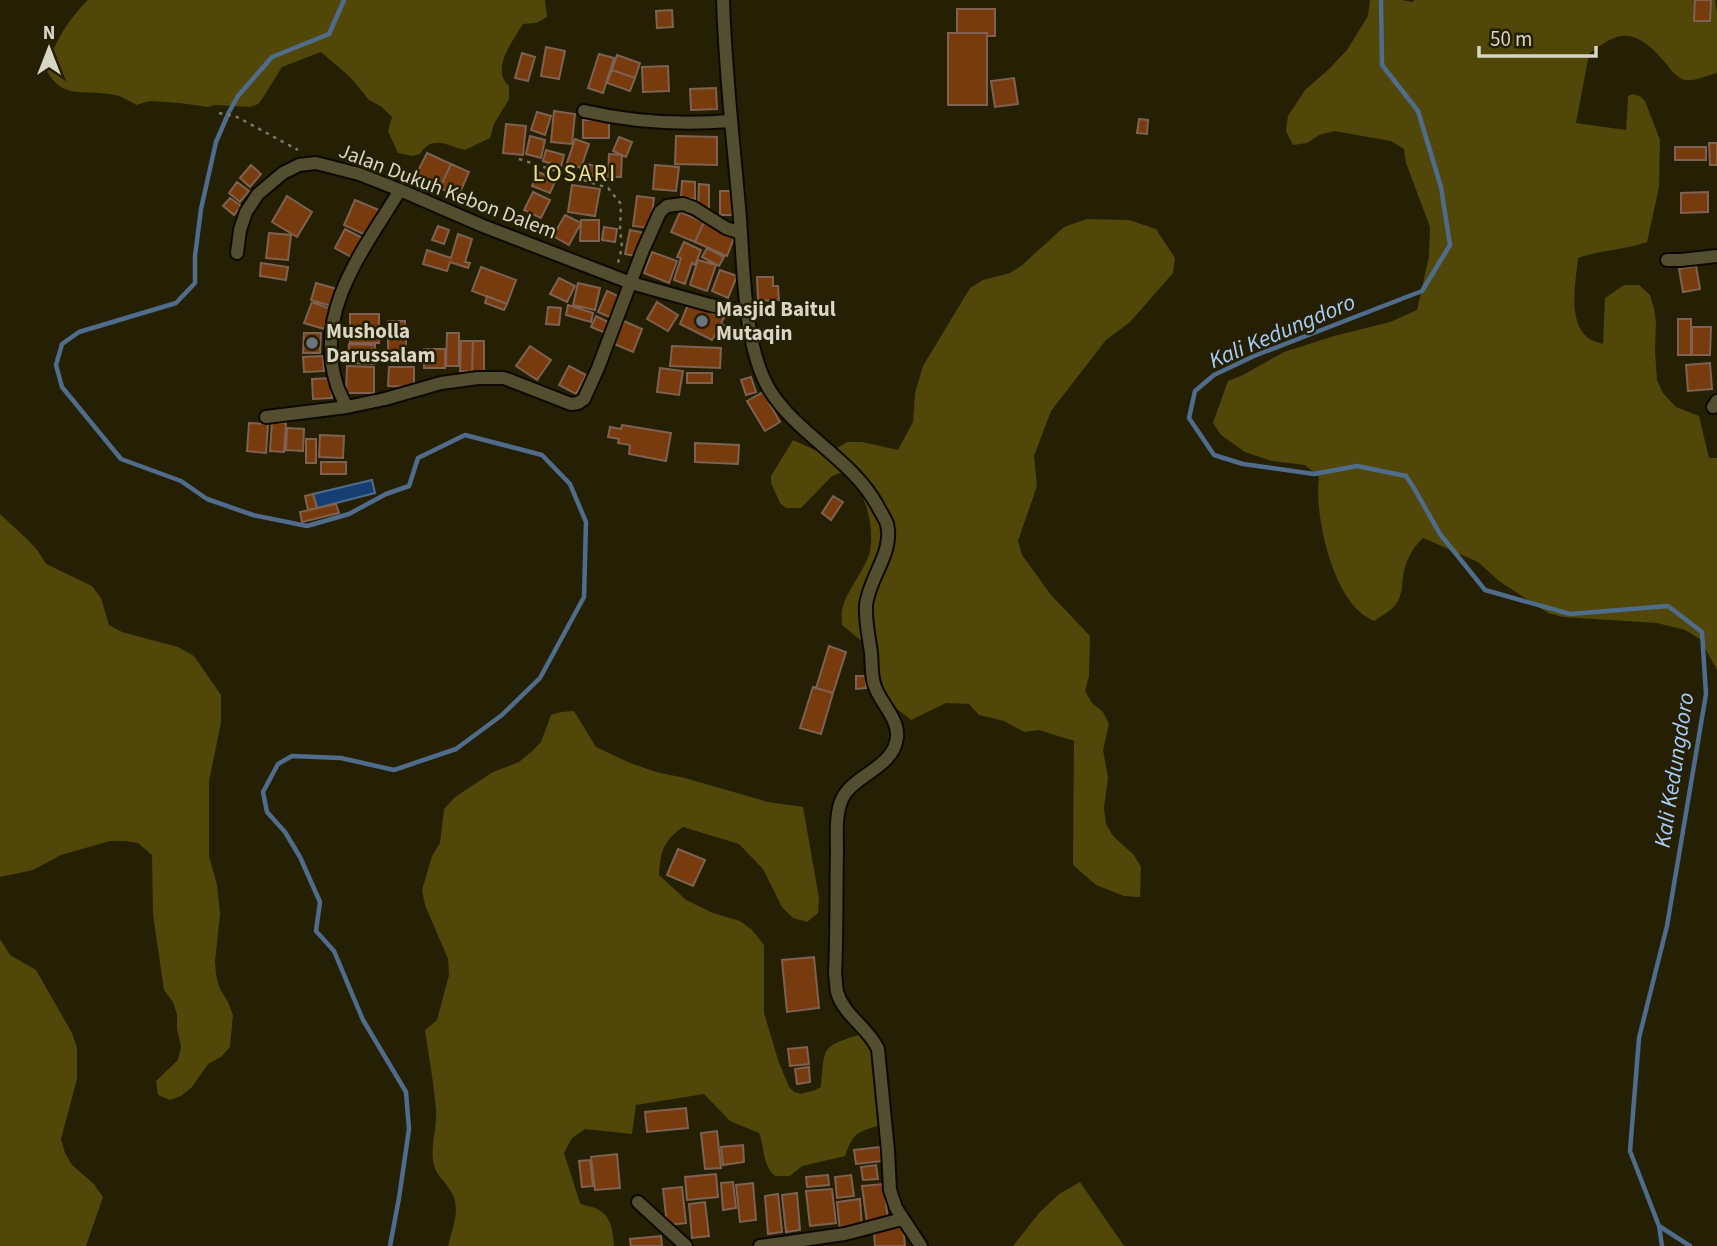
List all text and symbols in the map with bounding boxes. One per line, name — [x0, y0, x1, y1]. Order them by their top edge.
north arrow — [14, 14, 84, 84]
scale bar — [1479, 14, 1596, 58]
text: N — [43, 20, 55, 47]
text: 50 m — [1490, 24, 1532, 54]
street label: Jalan Dukuh Kebon Dalem — [335, 136, 561, 246]
district label: LOSARI — [533, 156, 617, 191]
water label: Kali Kedungdoro — [1204, 285, 1360, 377]
place label: Masjid Baitul Mutaqin — [716, 294, 836, 348]
marker: Masjid Baitul Mutaqin — [694, 313, 710, 329]
place label: Musholla Darussalam — [326, 316, 435, 370]
marker: Musholla Darussalam — [304, 335, 320, 351]
water label: Kali Kedungdoro — [1645, 690, 1703, 850]

